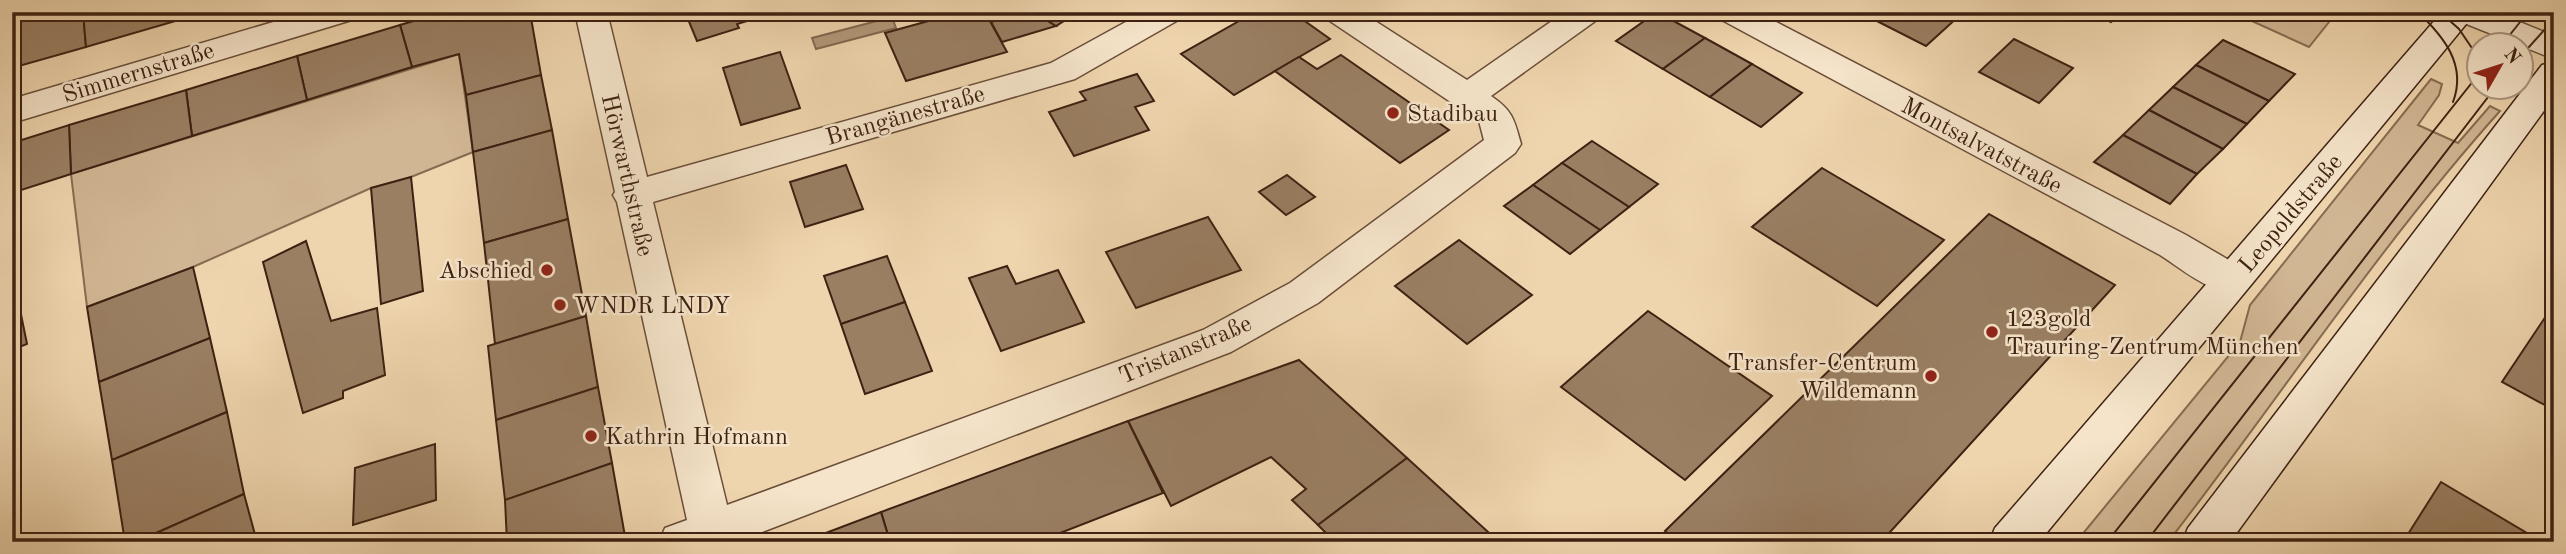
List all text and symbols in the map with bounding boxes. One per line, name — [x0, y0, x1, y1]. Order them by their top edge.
north arrow — [2464, 32, 2534, 102]
street label: Simmernstraße — [60, 39, 217, 108]
text: N — [2499, 45, 2524, 69]
street label: Brangänestraße — [823, 83, 988, 151]
street label: Hörwarthstraße — [596, 92, 656, 259]
street label: Montsalvatstraße — [1897, 94, 2066, 199]
place label: Stadibau — [1407, 103, 1498, 127]
marker: Stadibau — [1385, 105, 1401, 121]
street label: Leopoldstraße — [2235, 150, 2348, 278]
place label: Abschied — [438, 260, 533, 284]
marker: Abschied — [539, 262, 555, 278]
place label: WNDR LNDY — [574, 295, 730, 319]
marker: WNDR LNDY — [552, 297, 568, 313]
place label: 123gold Trauring-Zentrum München — [2006, 308, 2299, 360]
street label: Tristanstraße — [1116, 312, 1255, 389]
marker: 123gold Trauring-Zentrum München — [1984, 324, 2000, 340]
place label: Transfer-Centrum Wildemann — [1727, 352, 1917, 404]
marker: Transfer-Centrum Wildemann — [1923, 368, 1939, 384]
place label: Kathrin Hofmann — [605, 426, 788, 450]
marker: Kathrin Hofmann — [583, 428, 599, 444]

